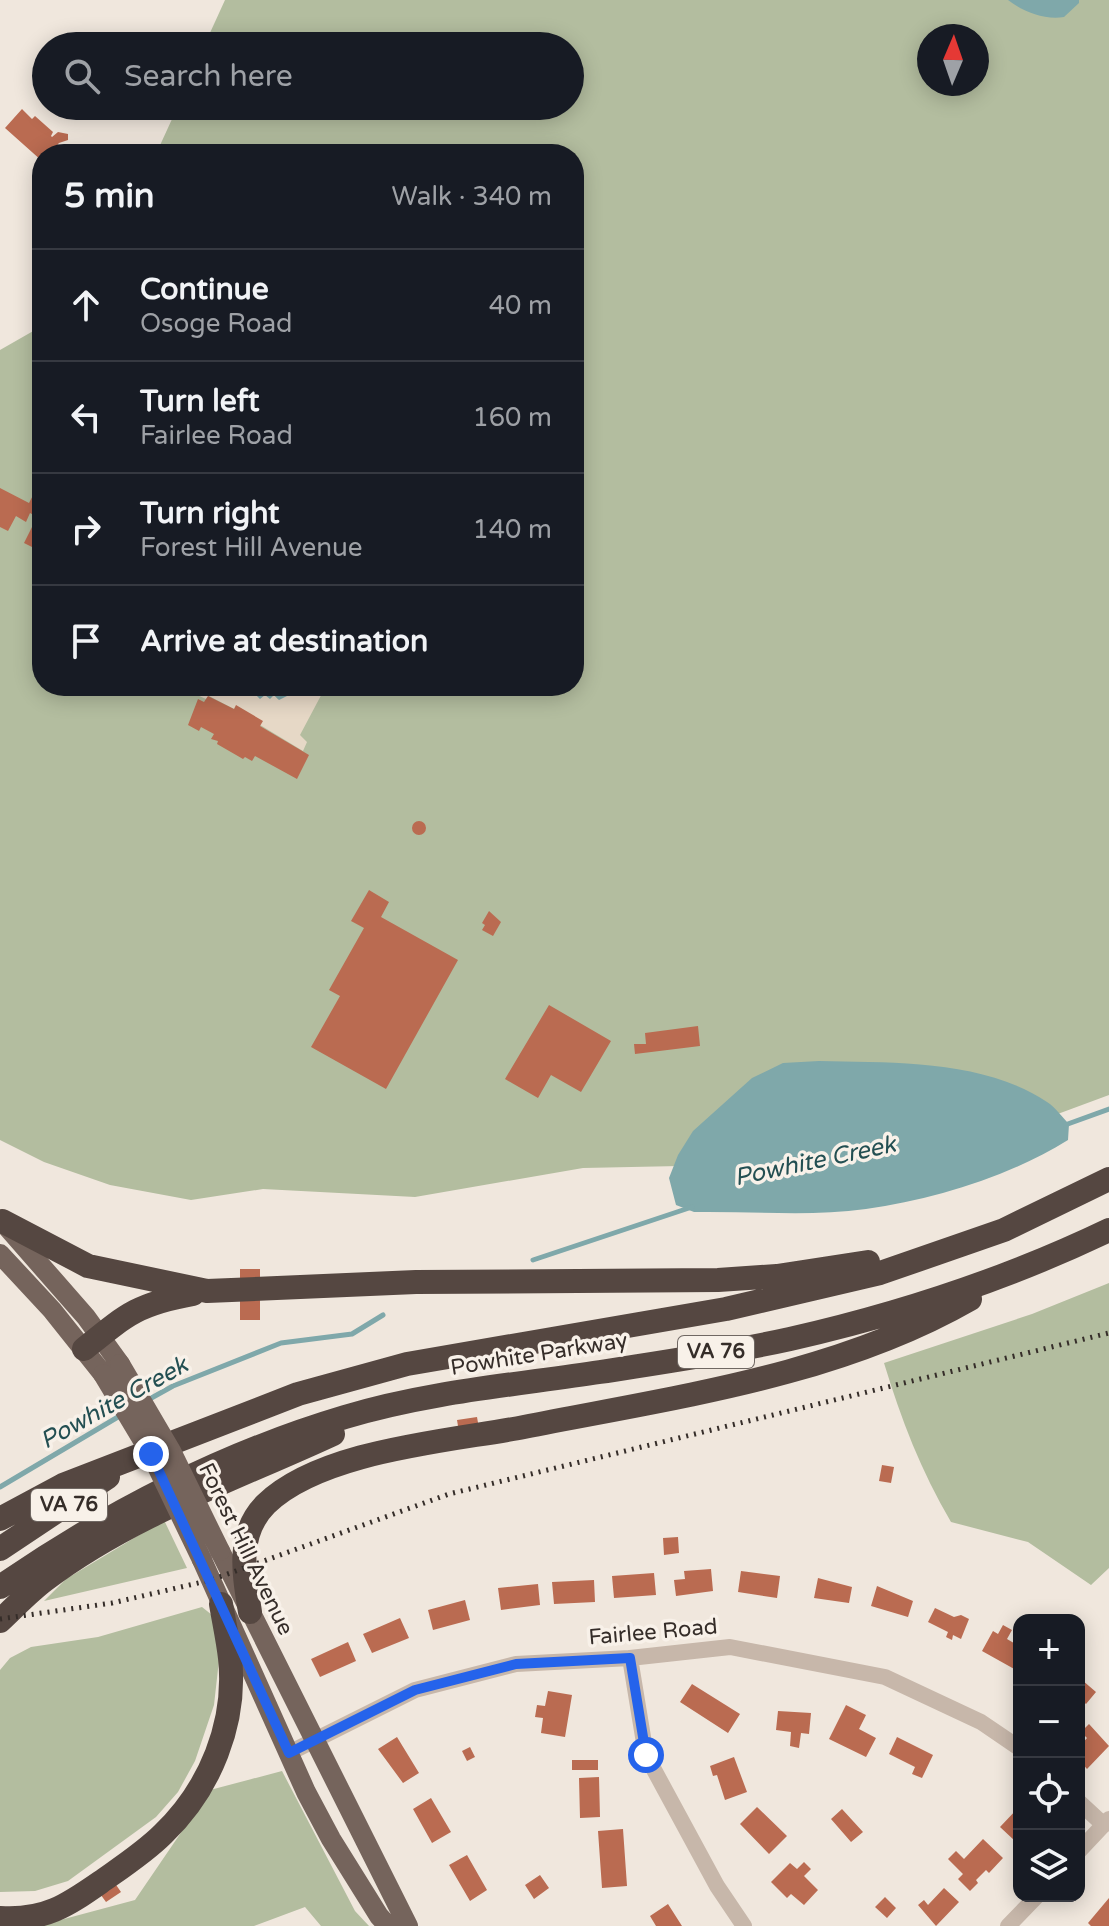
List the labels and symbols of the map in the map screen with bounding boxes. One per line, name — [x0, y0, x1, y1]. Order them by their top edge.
north arrow — [917, 24, 989, 96]
water label: Powhite Creek — [732, 1129, 900, 1192]
street label: Powhite Parkway — [449, 1327, 629, 1381]
road number: VA 76 — [678, 1336, 754, 1368]
water label: Powhite Creek — [35, 1350, 195, 1455]
route end — [133, 1436, 169, 1472]
street label: Forest Hill Avenue — [193, 1459, 299, 1639]
road number: VA 76 — [31, 1489, 107, 1521]
street label: Fairlee Road — [587, 1613, 719, 1651]
route start — [628, 1737, 664, 1773]

